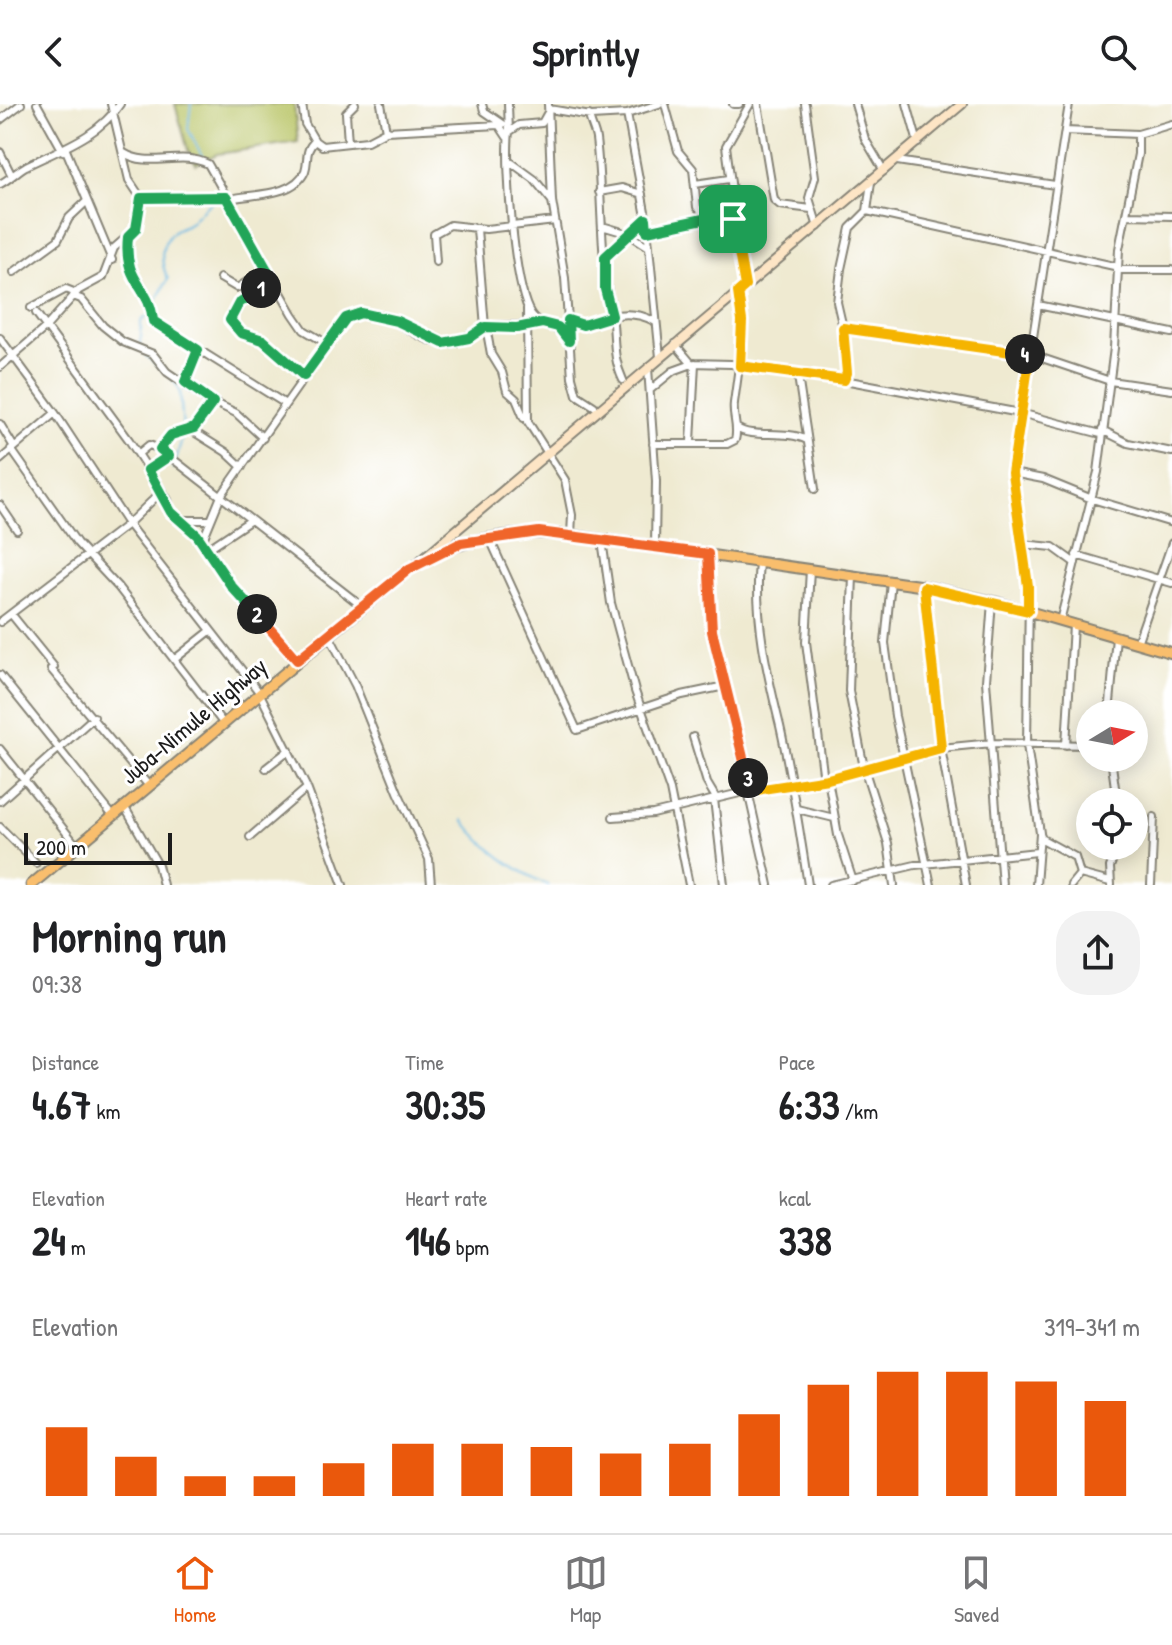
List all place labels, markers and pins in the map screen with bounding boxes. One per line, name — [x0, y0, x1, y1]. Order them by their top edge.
pin — [699, 185, 767, 253]
pin: 1 — [241, 268, 281, 308]
pin: 4 — [1005, 334, 1045, 374]
pin: 2 — [237, 594, 277, 634]
pin: 3 — [728, 758, 768, 798]

